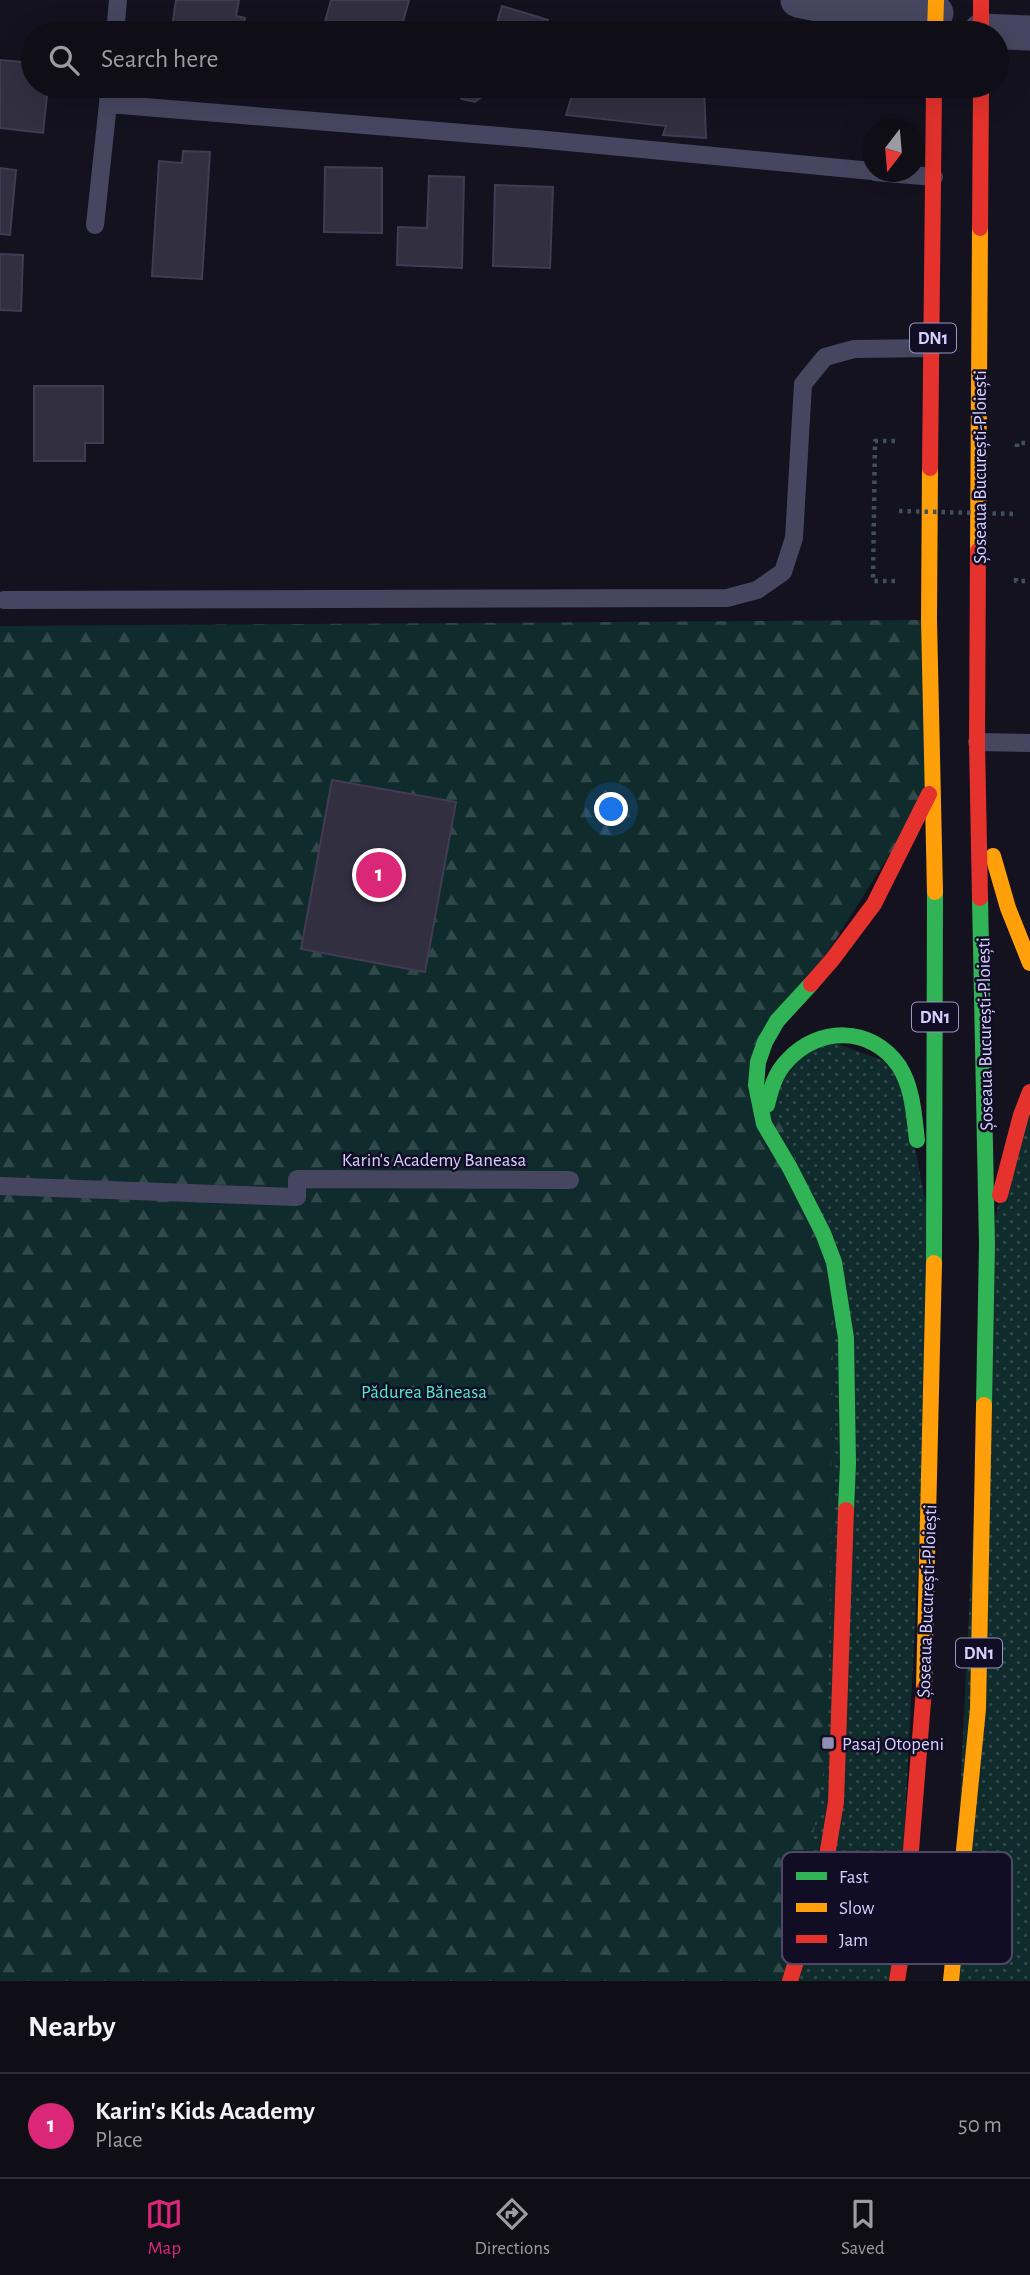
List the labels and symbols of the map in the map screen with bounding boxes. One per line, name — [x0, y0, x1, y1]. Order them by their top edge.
north arrow — [862, 119, 925, 182]
road number: DN1 — [910, 324, 956, 352]
street label: Șoseaua București-Ploiești — [971, 370, 991, 564]
your location — [594, 792, 628, 826]
pin: 1 — [356, 849, 402, 901]
street label: Șoseaua București-Ploiești — [974, 937, 998, 1131]
road number: DN1 — [912, 1002, 958, 1032]
street label: Karin's Academy Baneasa — [342, 1151, 527, 1170]
park label: Pădurea Băneasa — [361, 1383, 487, 1402]
street label: Șoseaua București-Ploiești — [915, 1504, 941, 1698]
road number: DN1 — [956, 1638, 1002, 1668]
marker: Pasaj Otopeni — [820, 1735, 836, 1751]
place label: Pasaj Otopeni — [842, 1735, 944, 1754]
legend — [782, 1852, 1012, 1964]
text: Fast — [839, 1868, 869, 1887]
text: Slow — [839, 1899, 875, 1918]
text: Jam — [839, 1931, 868, 1950]

